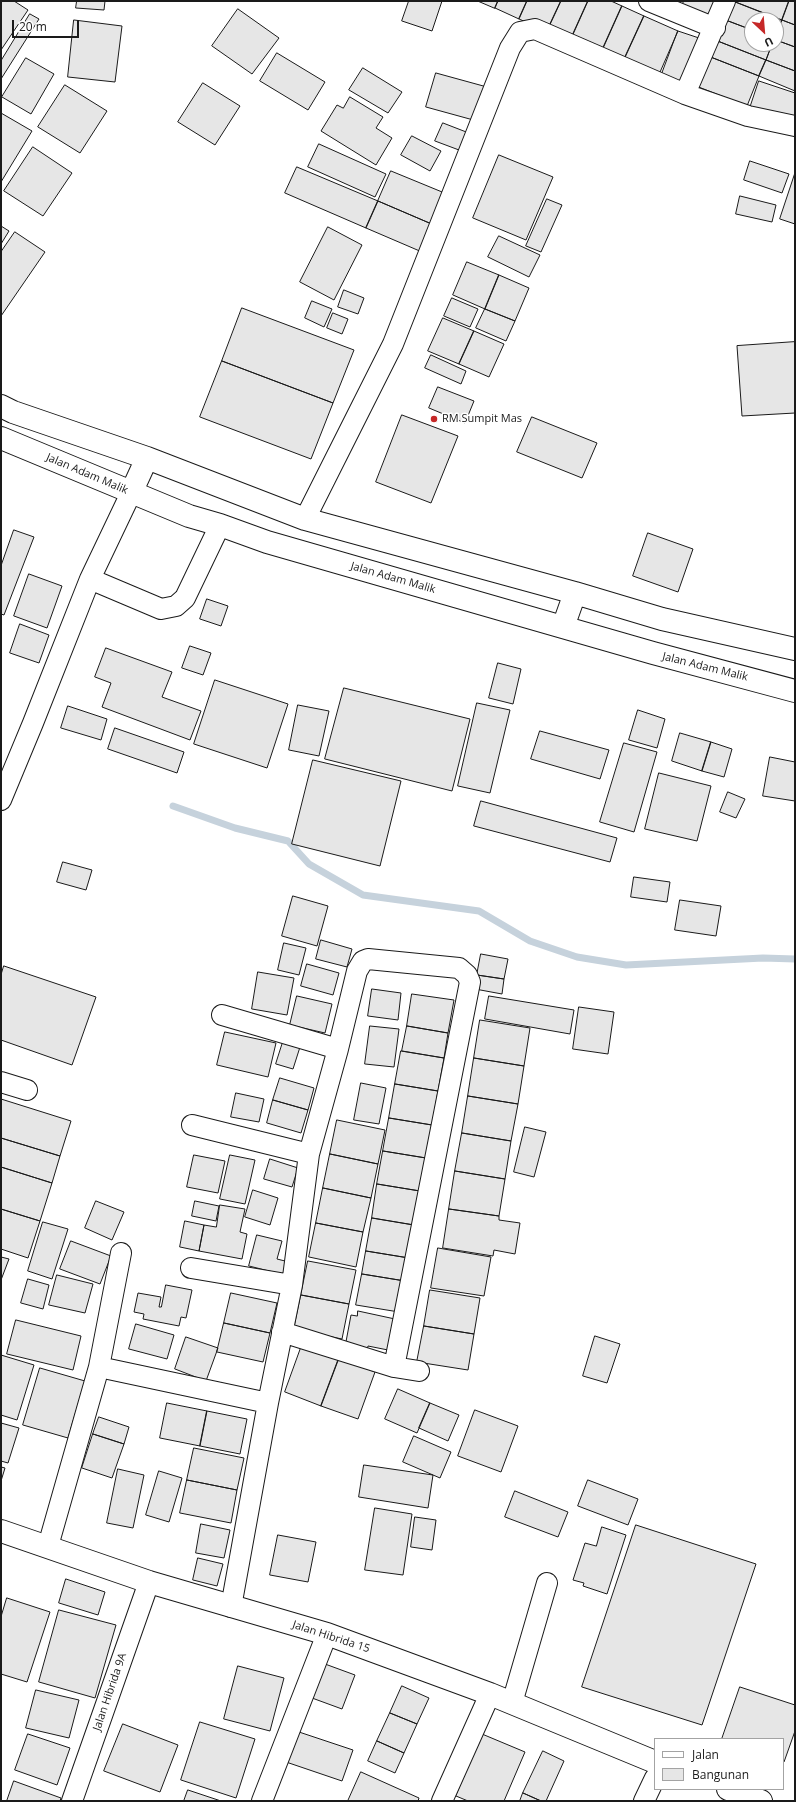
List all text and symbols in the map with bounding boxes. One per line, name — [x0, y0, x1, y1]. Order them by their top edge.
scale bar — [14, 12, 81, 38]
north arrow — [744, 12, 784, 52]
text: 20 m — [19, 18, 47, 35]
text: U — [762, 34, 776, 51]
place label: RM Sumpit Mas — [442, 412, 522, 426]
marker: RM Sumpit Mas — [429, 414, 439, 424]
street label: Jalan Adam Malik — [44, 451, 130, 497]
street label: Jalan Adam Malik — [349, 560, 437, 596]
street label: Jalan Adam Malik — [661, 650, 749, 684]
street label: Jalan Hibrida 15 — [291, 1618, 371, 1656]
street label: Jalan Hibrida 9A — [91, 1651, 129, 1733]
legend — [654, 1738, 784, 1790]
text: Jalan — [692, 1746, 719, 1763]
text: Bangunan — [692, 1766, 749, 1783]

